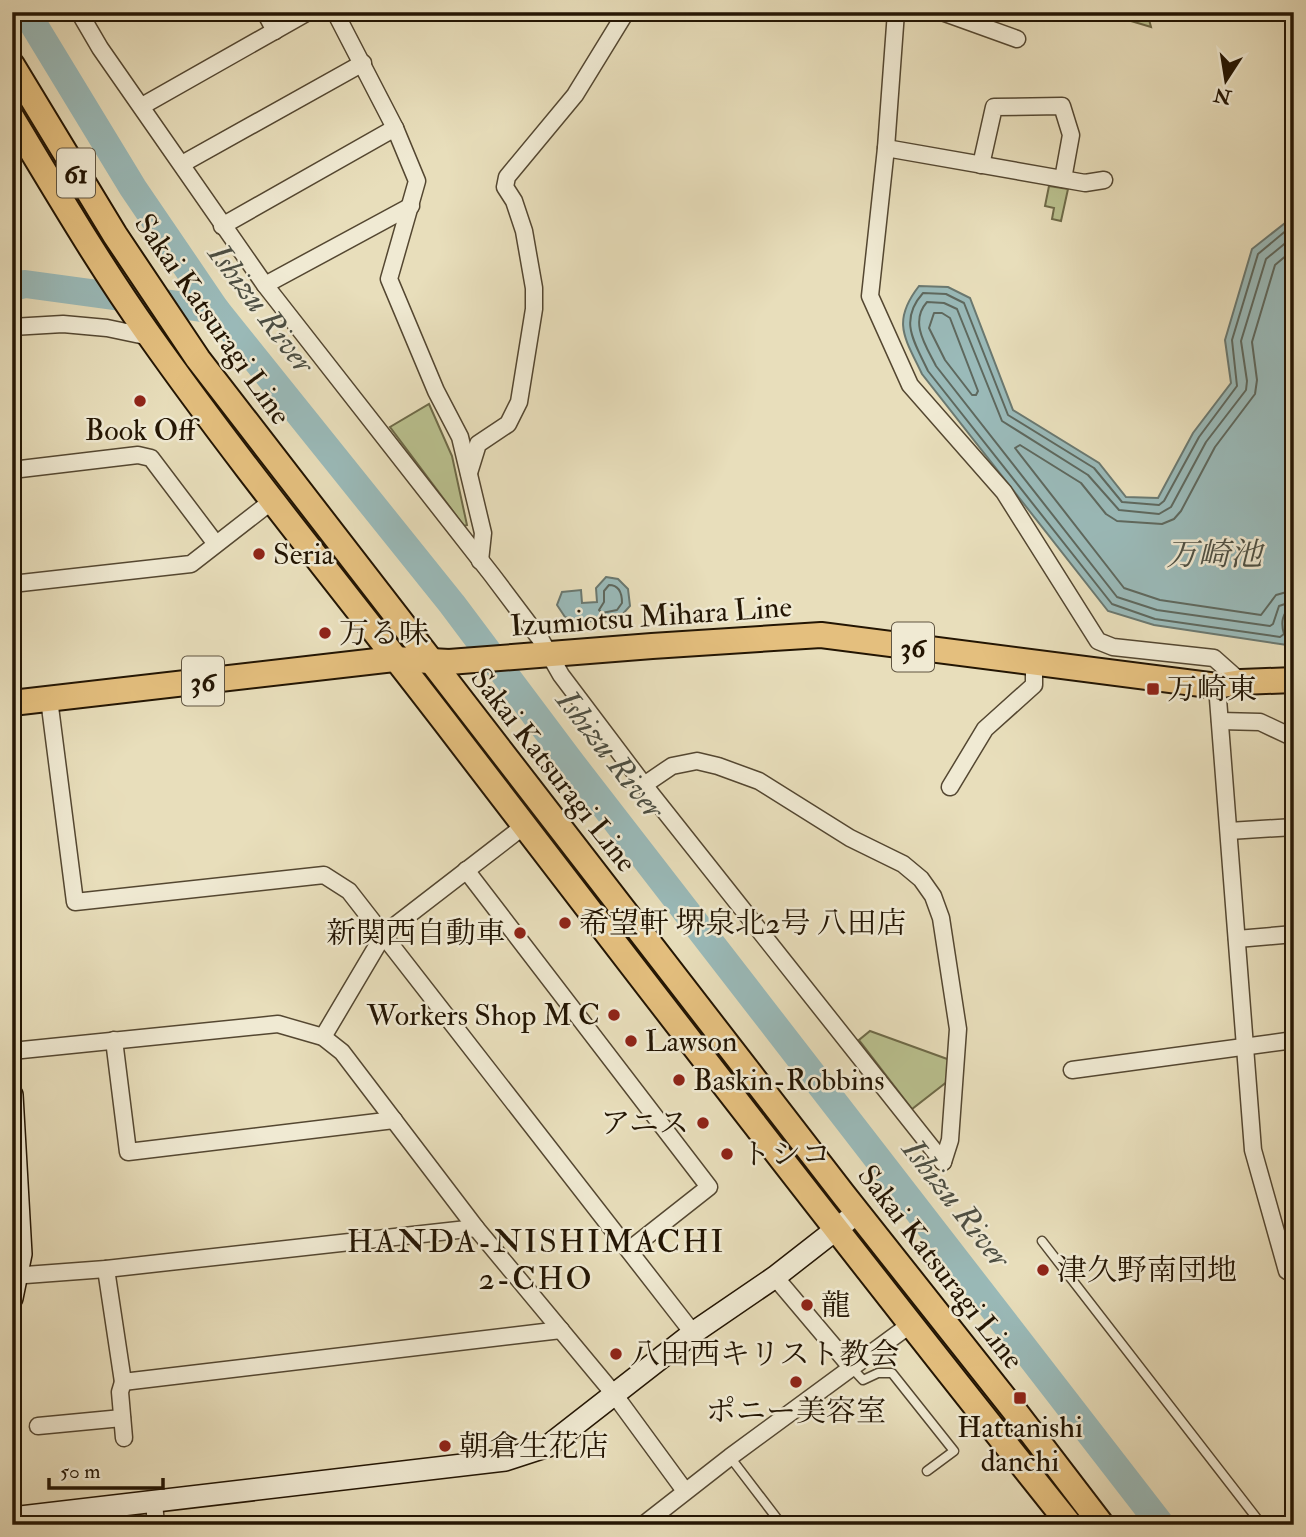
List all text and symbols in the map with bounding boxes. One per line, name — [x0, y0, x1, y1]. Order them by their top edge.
north arrow — [1190, 46, 1260, 116]
text: N — [1211, 82, 1234, 109]
road number: 61 — [57, 148, 95, 198]
street label: Sakai Katsuragi Line — [126, 207, 299, 432]
water label: Ishizu River — [198, 234, 324, 383]
marker: Book Off — [132, 393, 148, 409]
place label: Book Off — [85, 412, 200, 449]
water label: 万崎池 — [1166, 535, 1265, 575]
place label: Seria — [273, 536, 334, 573]
marker: Seria — [251, 546, 267, 562]
street label: Izumiotsu Mihara Line — [509, 588, 793, 645]
place label: 万る味 — [339, 615, 429, 652]
road number: 36 — [892, 622, 934, 672]
marker: 万る味 — [317, 625, 333, 641]
road number: 36 — [182, 656, 224, 706]
street label: Sakai Katsuragi Line — [462, 661, 645, 880]
place label: 万崎東 — [1167, 671, 1257, 708]
water label: Ishizu River — [546, 681, 674, 829]
marker: 万崎東 — [1145, 681, 1161, 697]
place label: 希望軒 堺泉北2号 八田店 — [579, 905, 907, 942]
place label: 新関西自動車 — [326, 915, 506, 952]
marker: 希望軒 堺泉北2号 八田店 — [557, 915, 573, 931]
marker: 新関西自動車 — [512, 925, 528, 941]
place label: Workers Shop M C — [366, 997, 600, 1034]
marker: Workers Shop M C — [606, 1007, 622, 1023]
place label: Lawson — [645, 1023, 737, 1060]
marker: Lawson — [623, 1033, 639, 1049]
place label: Baskin-Robbins — [693, 1062, 884, 1099]
marker: Baskin-Robbins — [671, 1072, 687, 1088]
place label: アニス — [601, 1105, 689, 1142]
marker: アニス — [695, 1115, 711, 1131]
water label: Ishizu River — [892, 1130, 1020, 1278]
place label: トシコ — [741, 1136, 831, 1173]
marker: トシコ — [719, 1146, 735, 1162]
street label: Sakai Katsuragi Line — [849, 1158, 1032, 1377]
district label: HANDA-NISHIMACHI 2-CHO — [347, 1222, 725, 1299]
place label: 津久野南団地 — [1057, 1252, 1237, 1289]
marker: 津久野南団地 — [1035, 1262, 1051, 1278]
place label: 龍 — [821, 1287, 851, 1324]
marker: 龍 — [799, 1297, 815, 1313]
place label: 八田西キリスト教会 — [630, 1336, 899, 1373]
marker: 八田西キリスト教会 — [608, 1346, 624, 1362]
marker: ポニー美容室 — [788, 1374, 804, 1390]
marker: Hattanishi danchi — [1012, 1390, 1028, 1406]
place label: ポニー美容室 — [706, 1393, 886, 1430]
place label: Hattanishi danchi — [957, 1409, 1083, 1480]
place label: 朝倉生花店 — [459, 1428, 609, 1465]
marker: 朝倉生花店 — [437, 1438, 453, 1454]
scale bar — [49, 1446, 163, 1490]
text: 50 m — [60, 1458, 101, 1485]

